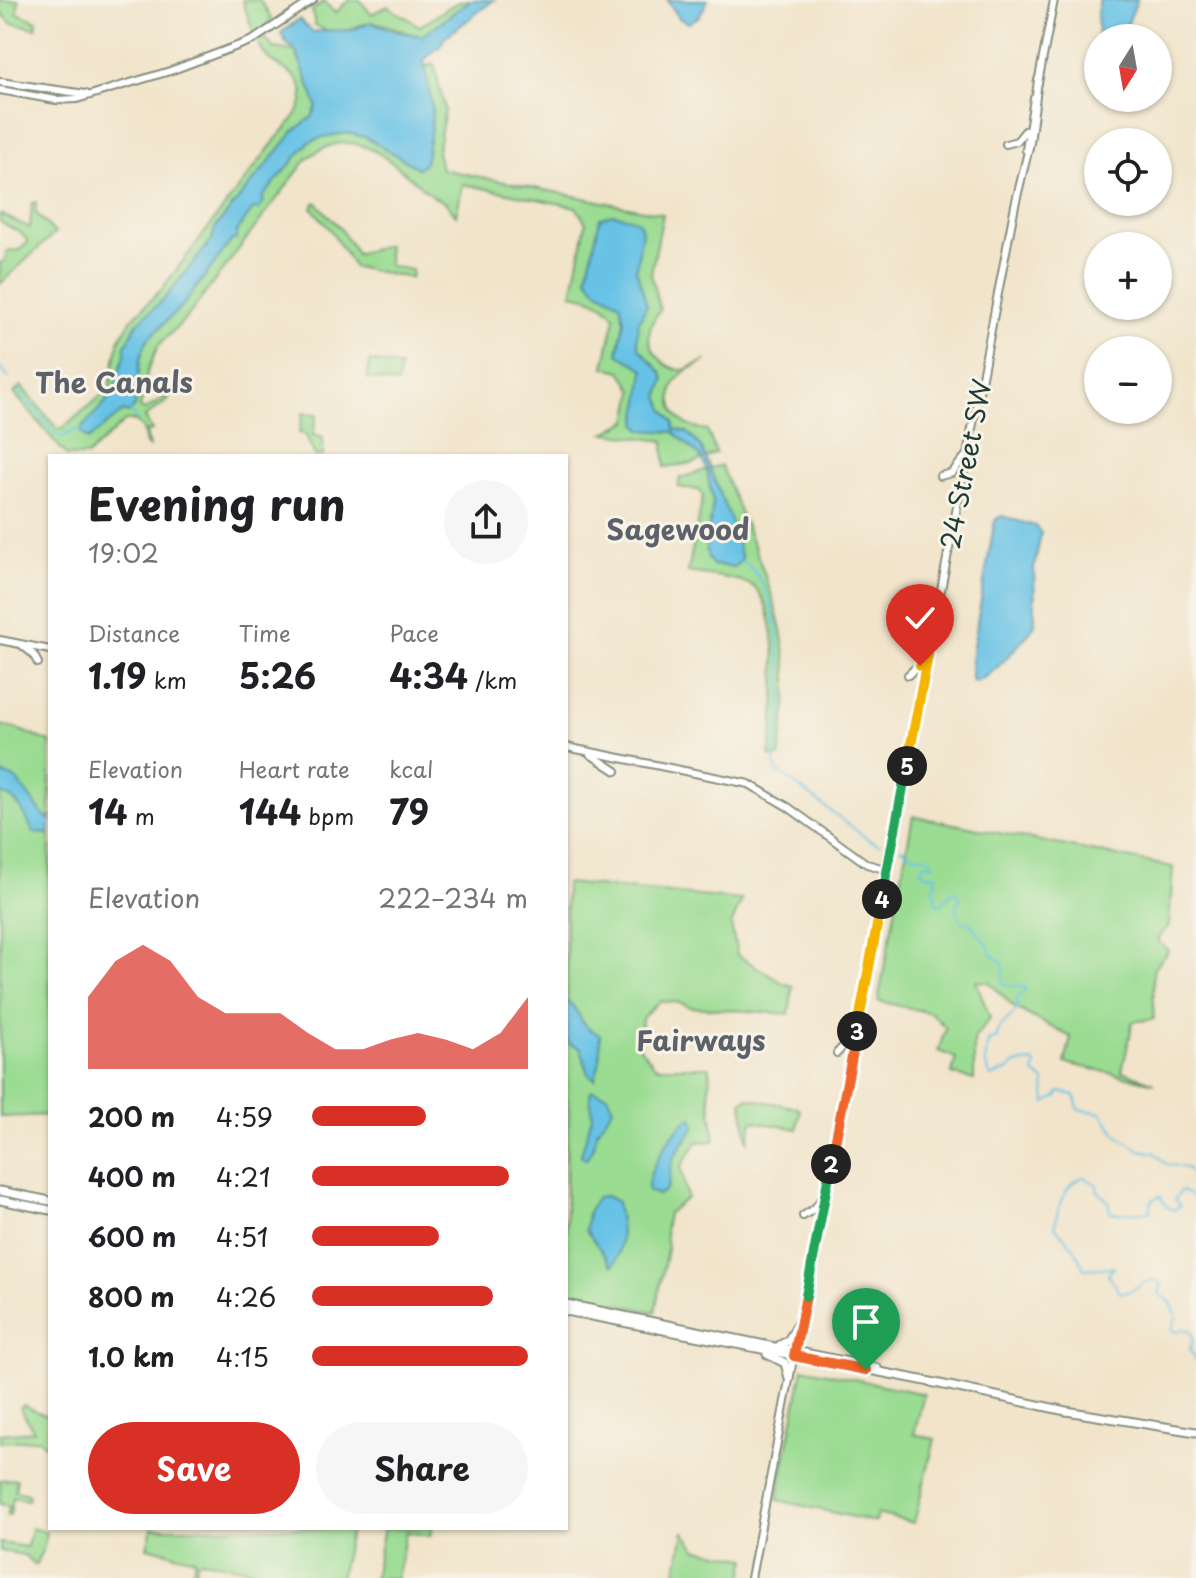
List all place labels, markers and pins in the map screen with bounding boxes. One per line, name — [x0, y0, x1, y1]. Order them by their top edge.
pin — [886, 584, 954, 666]
pin: 5 — [887, 746, 927, 786]
pin: 4 — [862, 879, 902, 919]
pin: 3 — [837, 1011, 877, 1051]
pin: 2 — [811, 1144, 851, 1184]
pin — [832, 1288, 900, 1370]

